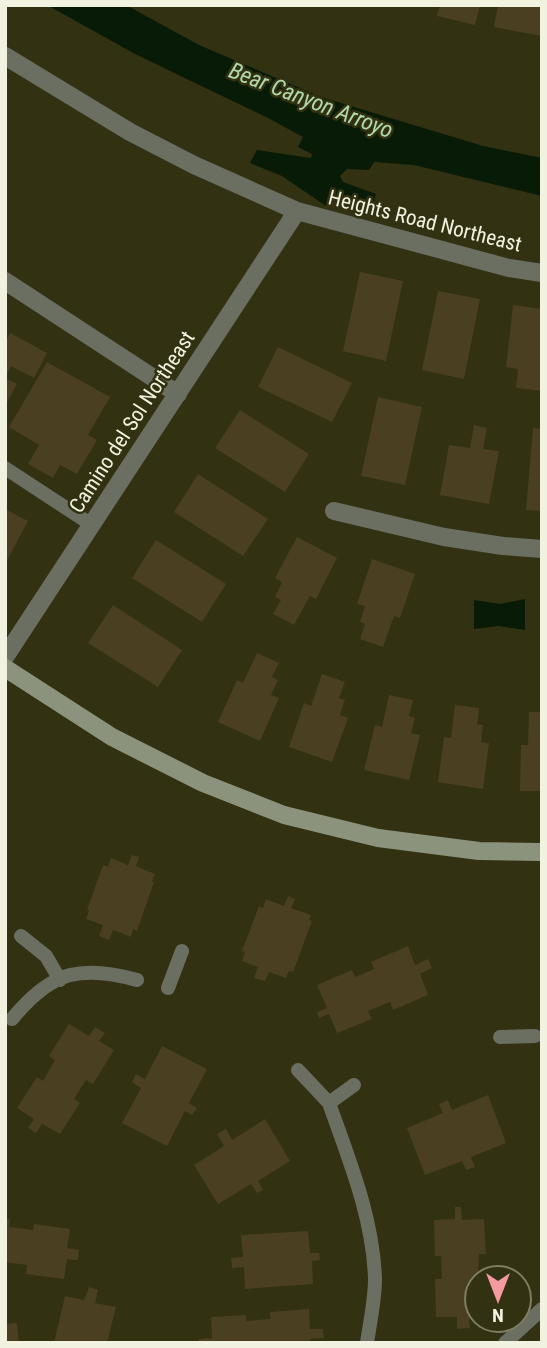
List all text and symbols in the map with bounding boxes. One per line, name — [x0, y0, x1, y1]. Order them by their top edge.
water label: Bear Canyon Arroyo — [225, 57, 397, 144]
street label: Heights Road Northeast — [326, 185, 524, 257]
street label: Camino del Sol Northeast — [64, 327, 200, 517]
north arrow — [463, 1264, 533, 1334]
text: N — [492, 1304, 504, 1327]

